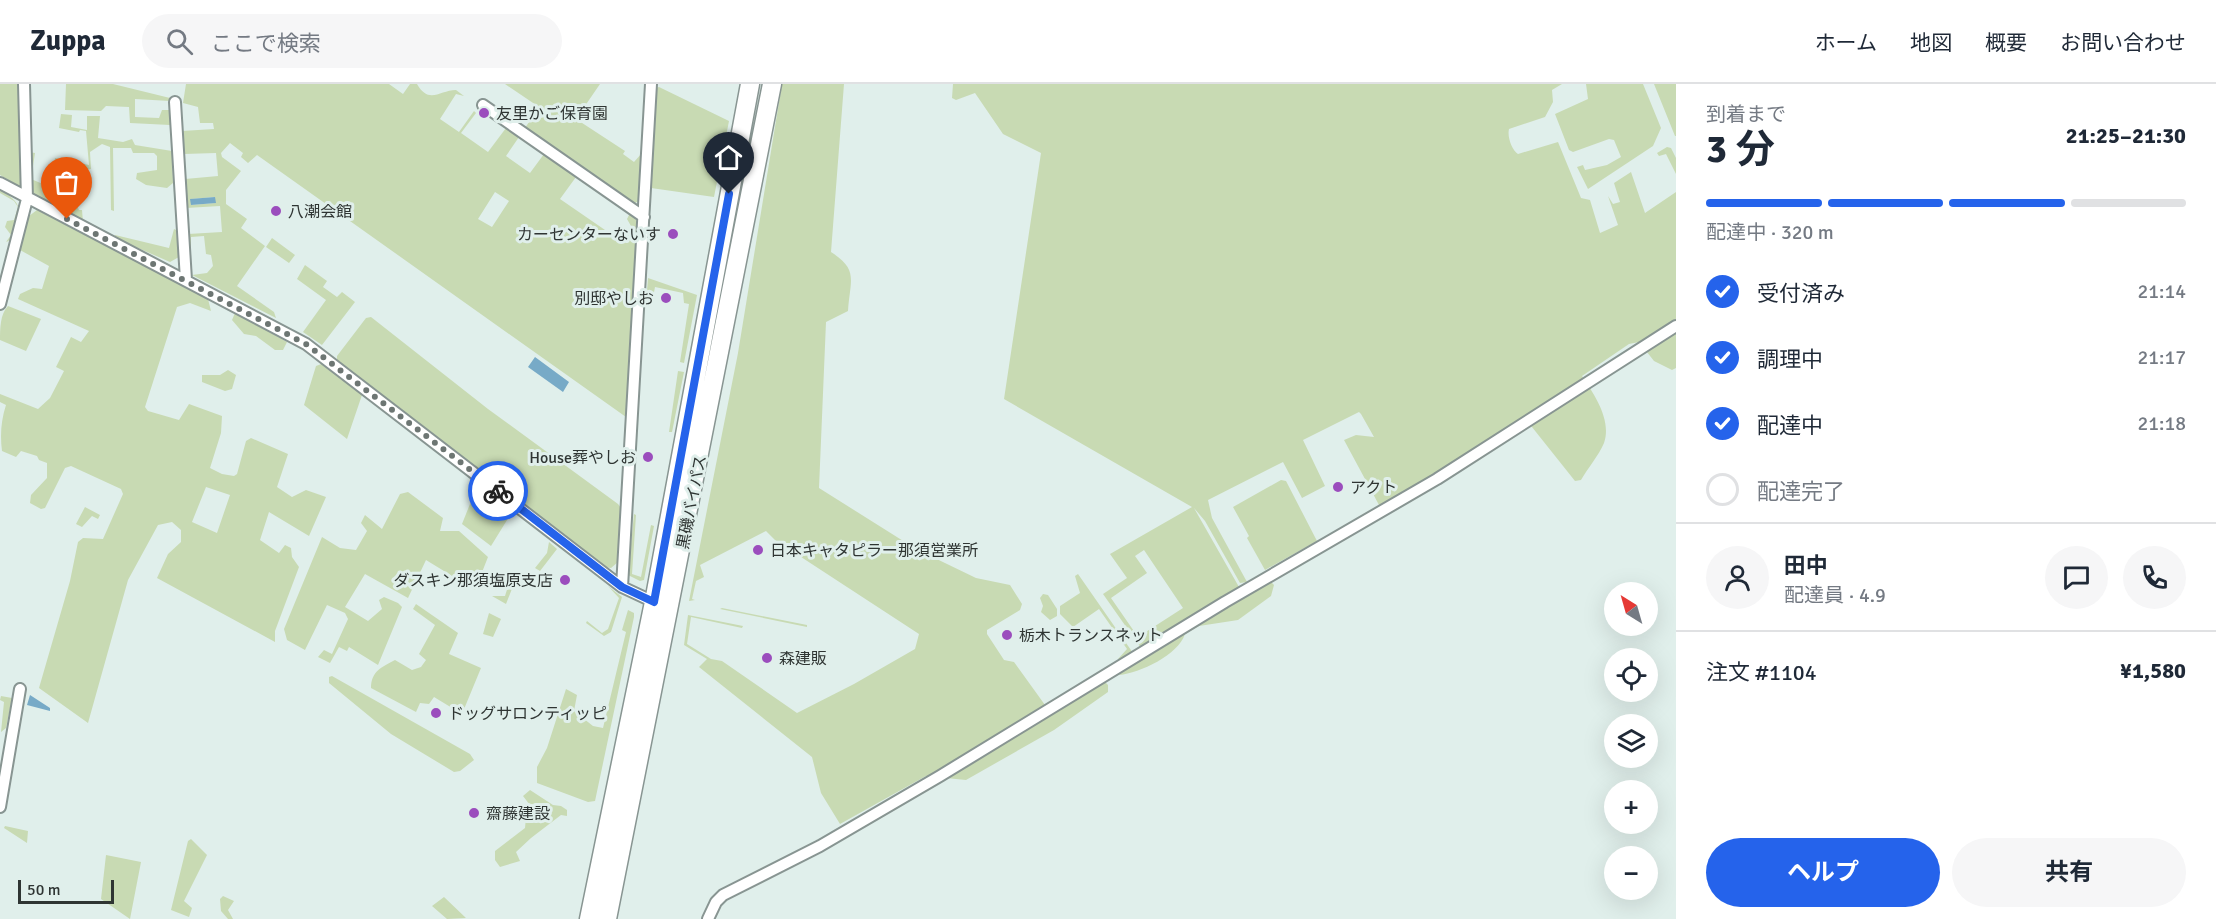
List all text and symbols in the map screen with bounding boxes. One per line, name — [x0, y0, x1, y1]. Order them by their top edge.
search box — [142, 14, 562, 68]
text: Zuppa — [30, 24, 106, 58]
icon: search — [163, 25, 196, 58]
text: ここで検索 — [211, 30, 321, 57]
text: ホーム — [1815, 30, 1877, 56]
text: 地図 — [1910, 30, 1952, 56]
text: 概要 — [1985, 30, 2027, 56]
text: お問い合わせ — [2060, 30, 2186, 56]
text: 到着まで — [1706, 102, 1786, 127]
place label: 友里かご保育園 — [496, 104, 608, 124]
marker: 友里かご保育園 — [477, 106, 491, 120]
text: 21:25–21:30 — [2066, 122, 2186, 149]
text: 3 分 — [1706, 125, 1775, 173]
pin — [703, 132, 754, 194]
icon: home — [712, 141, 745, 174]
pin — [41, 157, 92, 219]
icon: bag — [50, 166, 83, 199]
place label: 八潮会館 — [288, 202, 352, 222]
marker: 八潮会館 — [269, 204, 283, 218]
text: 配達中 · 320 m — [1706, 220, 1834, 245]
place label: カーセンターないす — [517, 225, 661, 245]
marker: カーセンターないす — [666, 227, 680, 241]
icon: check — [1706, 275, 1739, 308]
text: 21:14 — [2137, 279, 2186, 304]
text: 受付済み — [1757, 280, 1845, 307]
place label: 別邸やしお — [574, 289, 654, 309]
marker: 別邸やしお — [659, 291, 673, 305]
icon: check — [1706, 341, 1739, 374]
text: 21:17 — [2137, 345, 2186, 370]
text: 調理中 — [1757, 346, 1823, 373]
icon: check — [1706, 407, 1739, 440]
text: 21:18 — [2137, 411, 2186, 436]
text: 配達中 — [1757, 412, 1823, 439]
place label: House葬やしお — [529, 448, 636, 468]
marker: House葬やしお — [641, 450, 655, 464]
street label: 黒磯バイパス — [673, 453, 711, 551]
courier — [468, 461, 528, 521]
icon: bike — [482, 475, 515, 508]
place label: アクト — [1350, 478, 1397, 498]
text: 配達完了 — [1757, 478, 1845, 505]
marker: アクト — [1331, 480, 1345, 494]
place label: 日本キャタピラー那須営業所 — [770, 541, 978, 561]
marker: 日本キャタピラー那須営業所 — [751, 543, 765, 557]
button: person — [1706, 546, 1769, 609]
button: chat — [2045, 546, 2108, 609]
button: phone — [2123, 546, 2186, 609]
text: 田中 — [1784, 552, 1828, 579]
place label: ダスキン那須塩原支店 — [393, 571, 553, 591]
marker: ダスキン那須塩原支店 — [558, 573, 572, 587]
north arrow — [1604, 582, 1658, 636]
map controls — [1604, 582, 1658, 900]
text: 配達員 · 4.9 — [1784, 583, 1886, 608]
place label: 栃木トランスネット — [1019, 626, 1163, 646]
marker: 栃木トランスネット — [1000, 628, 1014, 642]
button: locate — [1604, 648, 1658, 702]
place label: 森建販 — [779, 649, 827, 669]
marker: 森建販 — [760, 651, 774, 665]
text: ¥1,580 — [2120, 657, 2186, 684]
text: 注文 #1104 — [1706, 659, 1817, 686]
place label: ドッグサロンティッピ — [448, 704, 607, 724]
marker: ドッグサロンティッピ — [429, 706, 443, 720]
button: layers — [1604, 714, 1658, 768]
button: + — [1604, 780, 1658, 834]
place label: 齋藤建設 — [486, 804, 550, 824]
marker: 齋藤建設 — [467, 806, 481, 820]
button: ヘルプ — [1706, 838, 1940, 907]
button: 共有 — [1952, 838, 2186, 907]
button: − — [1604, 846, 1658, 900]
scale bar — [18, 877, 114, 904]
text: 50 m — [27, 880, 61, 900]

